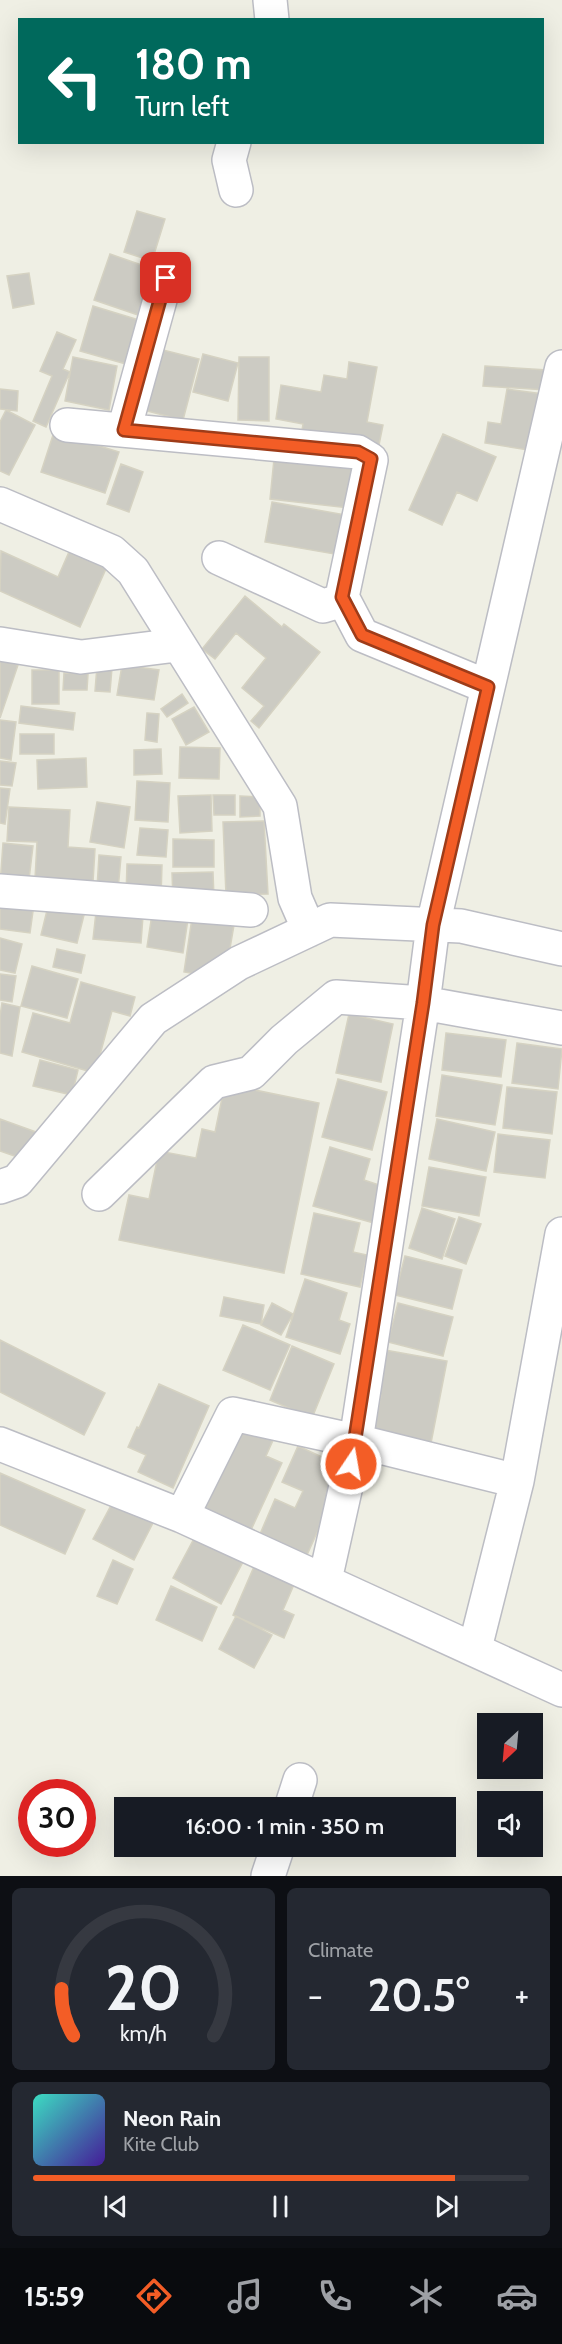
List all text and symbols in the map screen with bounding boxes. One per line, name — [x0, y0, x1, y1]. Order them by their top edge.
text: 180 m — [135, 38, 251, 90]
icon: left — [36, 42, 114, 120]
text: Turn left — [135, 90, 229, 123]
pin — [140, 252, 191, 303]
icon: arrive — [149, 261, 182, 294]
position arrow — [319, 1432, 383, 1496]
north arrow — [477, 1713, 543, 1779]
map controls — [477, 1713, 543, 1857]
speed limit sign: 30 — [18, 1779, 96, 1857]
button: sound — [477, 1791, 543, 1857]
text: 16:00 · 1 min · 350 m — [186, 1813, 384, 1840]
text: Climate — [308, 1938, 373, 1962]
text: 20 — [105, 1950, 182, 2026]
text: 20.5° — [368, 1968, 469, 2022]
text: − — [308, 1975, 323, 2015]
text: + — [514, 1975, 529, 2015]
text: km/h — [120, 2020, 167, 2046]
text: Neon Rain — [123, 2105, 221, 2132]
text: Kite Club — [123, 2132, 199, 2156]
icon: previous — [99, 2190, 132, 2223]
icon: pause — [264, 2190, 297, 2223]
icon: next — [430, 2190, 463, 2223]
icon: directions — [133, 2275, 175, 2317]
icon: music — [224, 2275, 266, 2317]
icon: phone — [314, 2275, 356, 2317]
icon: climate — [405, 2275, 447, 2317]
icon: car — [496, 2275, 538, 2317]
text: 15:59 — [24, 2280, 84, 2313]

